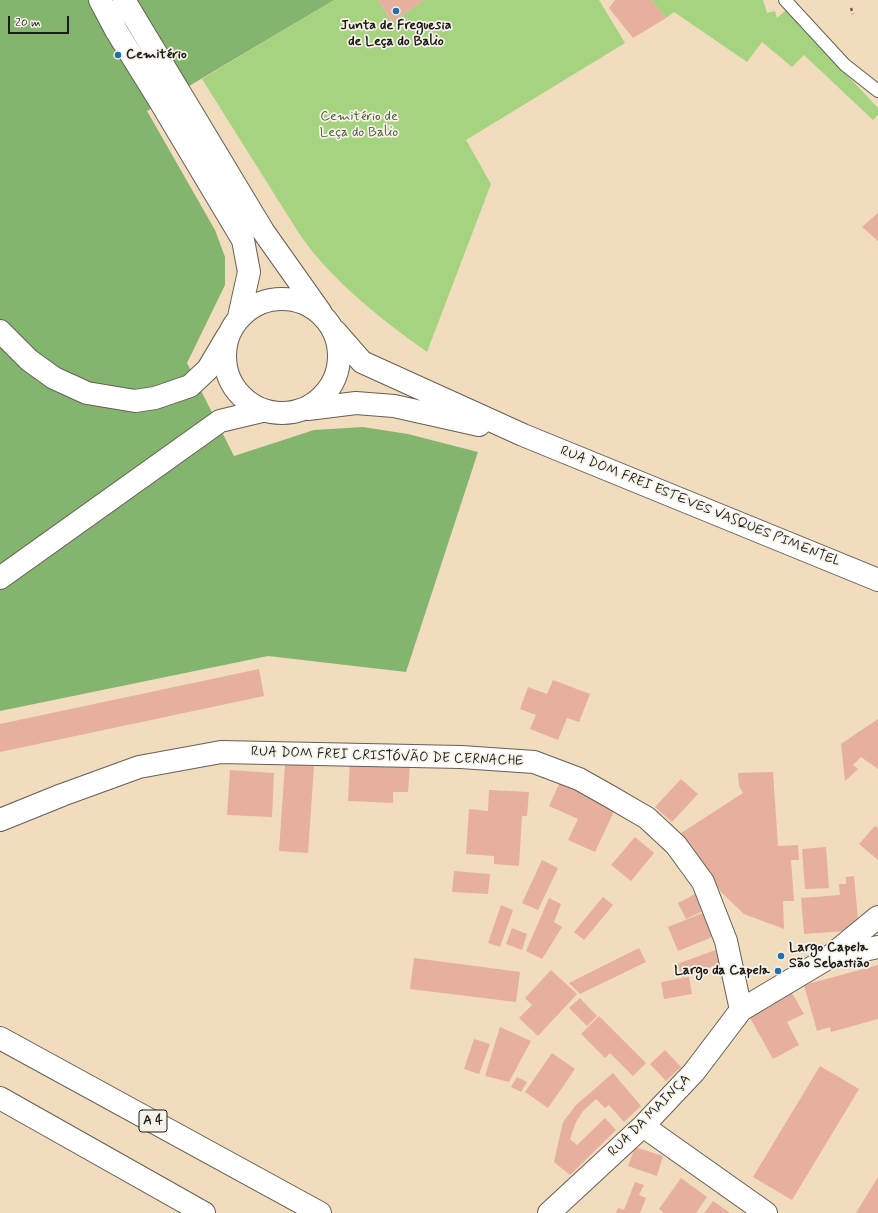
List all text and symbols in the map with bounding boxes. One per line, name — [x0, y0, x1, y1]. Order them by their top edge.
marker: Junta de Freguesia de Leça do Balio — [391, 6, 401, 16]
scale bar — [10, 8, 71, 34]
text: 20 m — [15, 15, 41, 31]
place label: Junta de Freguesia de Leça do Balio — [340, 18, 452, 50]
place label: Cemitério — [126, 47, 187, 63]
marker: Cemitério — [113, 50, 123, 60]
park label: Cemitério de Leça do Balio — [320, 109, 398, 142]
street label: RUA DOM FREI ESTEVES VASQUES PIMENTEL — [558, 443, 842, 571]
street label: RUA DOM FREI CRISTÓVÃO DE CERNACHE — [251, 744, 523, 770]
place label: Largo Capela São Sebastião — [789, 940, 869, 972]
marker: Largo Capela São Sebastião — [776, 951, 786, 961]
place label: Largo da Capela — [674, 963, 770, 979]
marker: Largo da Capela — [773, 966, 783, 976]
street label: RUA DA MAINÇA — [605, 1071, 695, 1161]
road number: A 4 — [139, 1110, 167, 1132]

